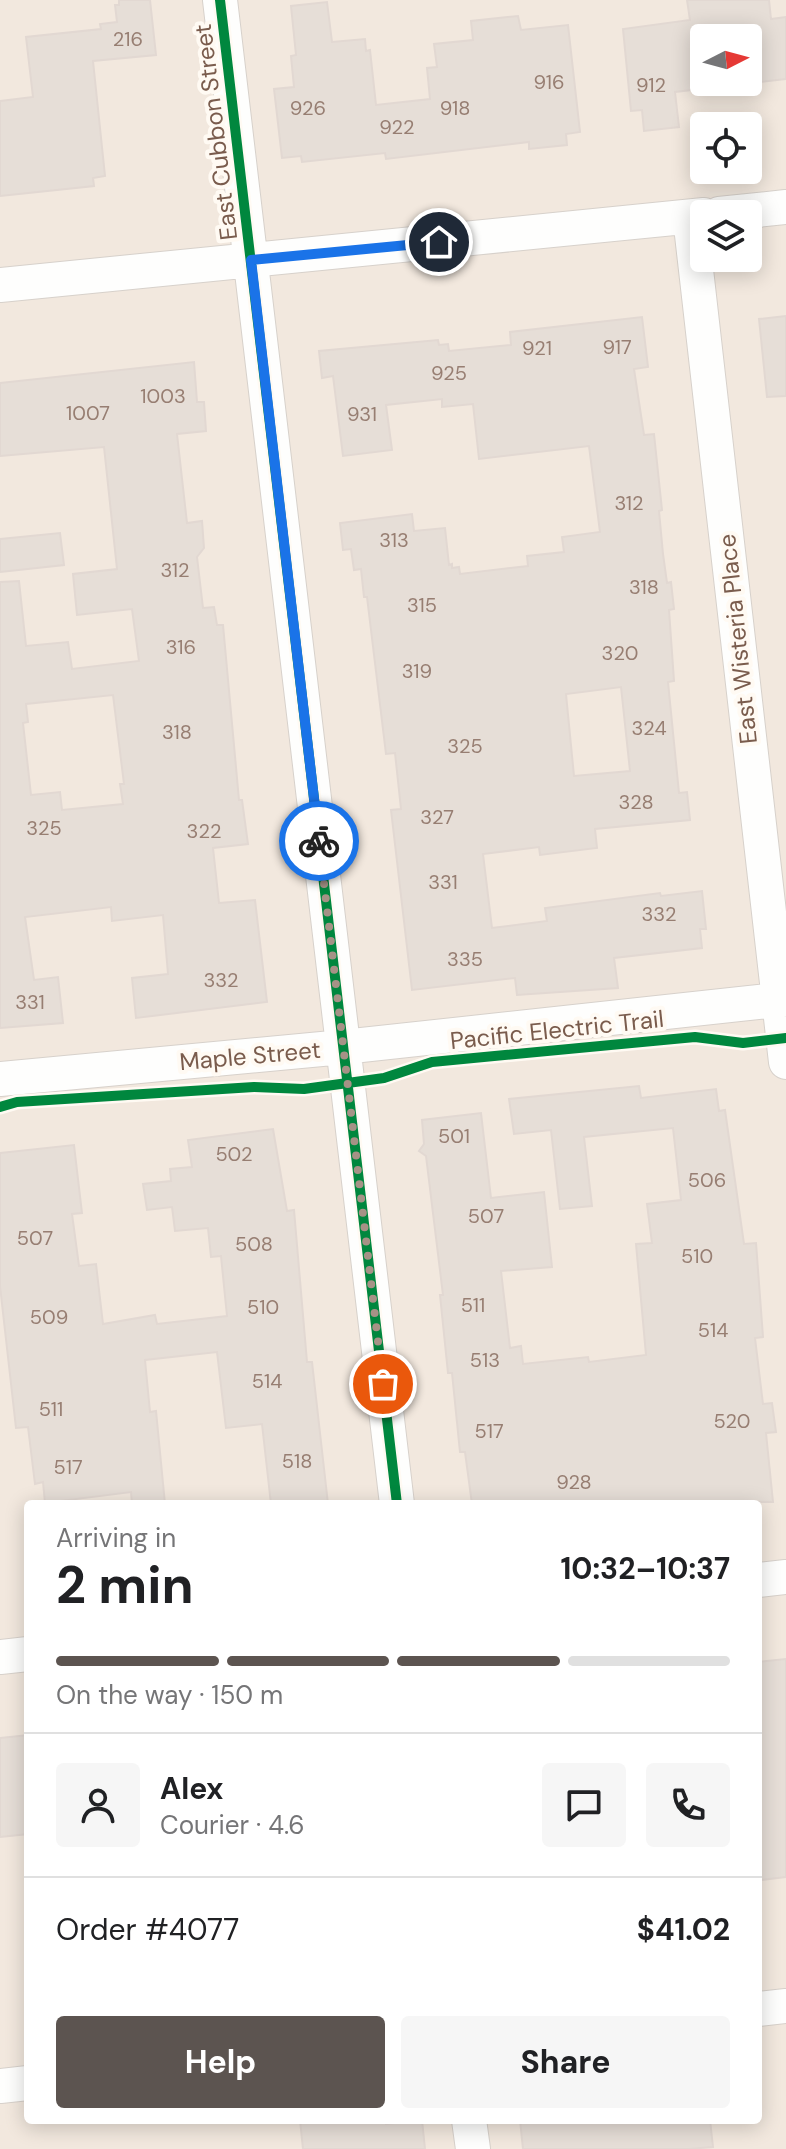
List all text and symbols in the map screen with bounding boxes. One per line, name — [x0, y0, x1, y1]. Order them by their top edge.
street label: East Cubbon Street — [187, 22, 244, 242]
north arrow — [690, 24, 762, 96]
map controls — [690, 24, 762, 272]
house number: 216 — [113, 26, 143, 52]
house number: 916 — [533, 69, 565, 95]
house number: 912 — [636, 72, 666, 98]
house number: 926 — [290, 95, 326, 121]
house number: 918 — [440, 95, 470, 121]
button: locate — [690, 112, 762, 184]
house number: 922 — [379, 114, 415, 140]
button: layers — [690, 200, 762, 272]
pin — [405, 208, 473, 276]
icon: home — [417, 220, 461, 264]
house number: 917 — [602, 334, 632, 360]
house number: 921 — [522, 335, 552, 361]
house number: 925 — [431, 360, 467, 386]
house number: 1003 — [140, 383, 186, 409]
house number: 1007 — [66, 400, 110, 426]
house number: 931 — [347, 401, 377, 427]
house number: 312 — [614, 490, 644, 516]
house number: 313 — [379, 527, 409, 553]
street label: East Wisteria Place — [711, 533, 764, 746]
house number: 312 — [160, 557, 190, 583]
house number: 318 — [629, 574, 659, 600]
house number: 315 — [407, 592, 437, 618]
house number: 316 — [166, 634, 196, 660]
house number: 320 — [602, 640, 638, 666]
house number: 319 — [402, 658, 432, 684]
house number: 324 — [631, 715, 667, 741]
house number: 318 — [162, 719, 192, 745]
house number: 325 — [447, 733, 483, 759]
house number: 328 — [618, 789, 654, 815]
courier — [279, 801, 359, 881]
house number: 327 — [420, 804, 454, 830]
house number: 325 — [26, 815, 62, 841]
house number: 322 — [187, 818, 221, 844]
icon: bike — [297, 819, 341, 863]
house number: 331 — [428, 869, 458, 895]
house number: 332 — [641, 901, 677, 927]
house number: 335 — [447, 946, 483, 972]
house number: 332 — [203, 967, 239, 993]
house number: 331 — [15, 989, 45, 1015]
street label: Pacific Electric Trail — [449, 1003, 665, 1056]
street label: Maple Street — [178, 1034, 322, 1077]
house number: 501 — [438, 1123, 470, 1149]
house number: 502 — [215, 1141, 253, 1167]
house number: 506 — [688, 1167, 726, 1193]
house number: 507 — [468, 1203, 504, 1229]
house number: 507 — [17, 1225, 53, 1251]
house number: 508 — [235, 1231, 273, 1257]
house number: 510 — [681, 1243, 713, 1269]
house number: 511 — [461, 1292, 485, 1318]
house number: 510 — [247, 1294, 279, 1320]
house number: 509 — [30, 1304, 68, 1330]
house number: 514 — [698, 1317, 728, 1343]
house number: 513 — [470, 1347, 500, 1373]
pin — [349, 1350, 417, 1418]
icon: bag — [361, 1362, 405, 1406]
house number: 514 — [252, 1368, 282, 1394]
house number: 511 — [39, 1396, 63, 1422]
house number: 520 — [714, 1408, 750, 1434]
house number: 517 — [474, 1418, 504, 1444]
house number: 518 — [282, 1448, 312, 1474]
house number: 517 — [53, 1454, 83, 1480]
house number: 928 — [556, 1469, 592, 1495]
text: Arriving in — [56, 1521, 176, 1555]
text: 10:32–10:37 — [560, 1549, 730, 1588]
text: 2 min — [56, 1551, 194, 1619]
text: On the way · 150 m — [56, 1678, 283, 1712]
button: person — [56, 1763, 140, 1847]
button: chat — [542, 1763, 626, 1847]
button: phone — [646, 1763, 730, 1847]
text: Alex — [160, 1769, 223, 1808]
text: Courier · 4.6 — [160, 1808, 305, 1842]
text: Order #4077 — [56, 1910, 239, 1949]
text: $41.02 — [637, 1910, 730, 1949]
button: Help — [56, 2016, 385, 2108]
button: Share — [401, 2016, 730, 2108]

